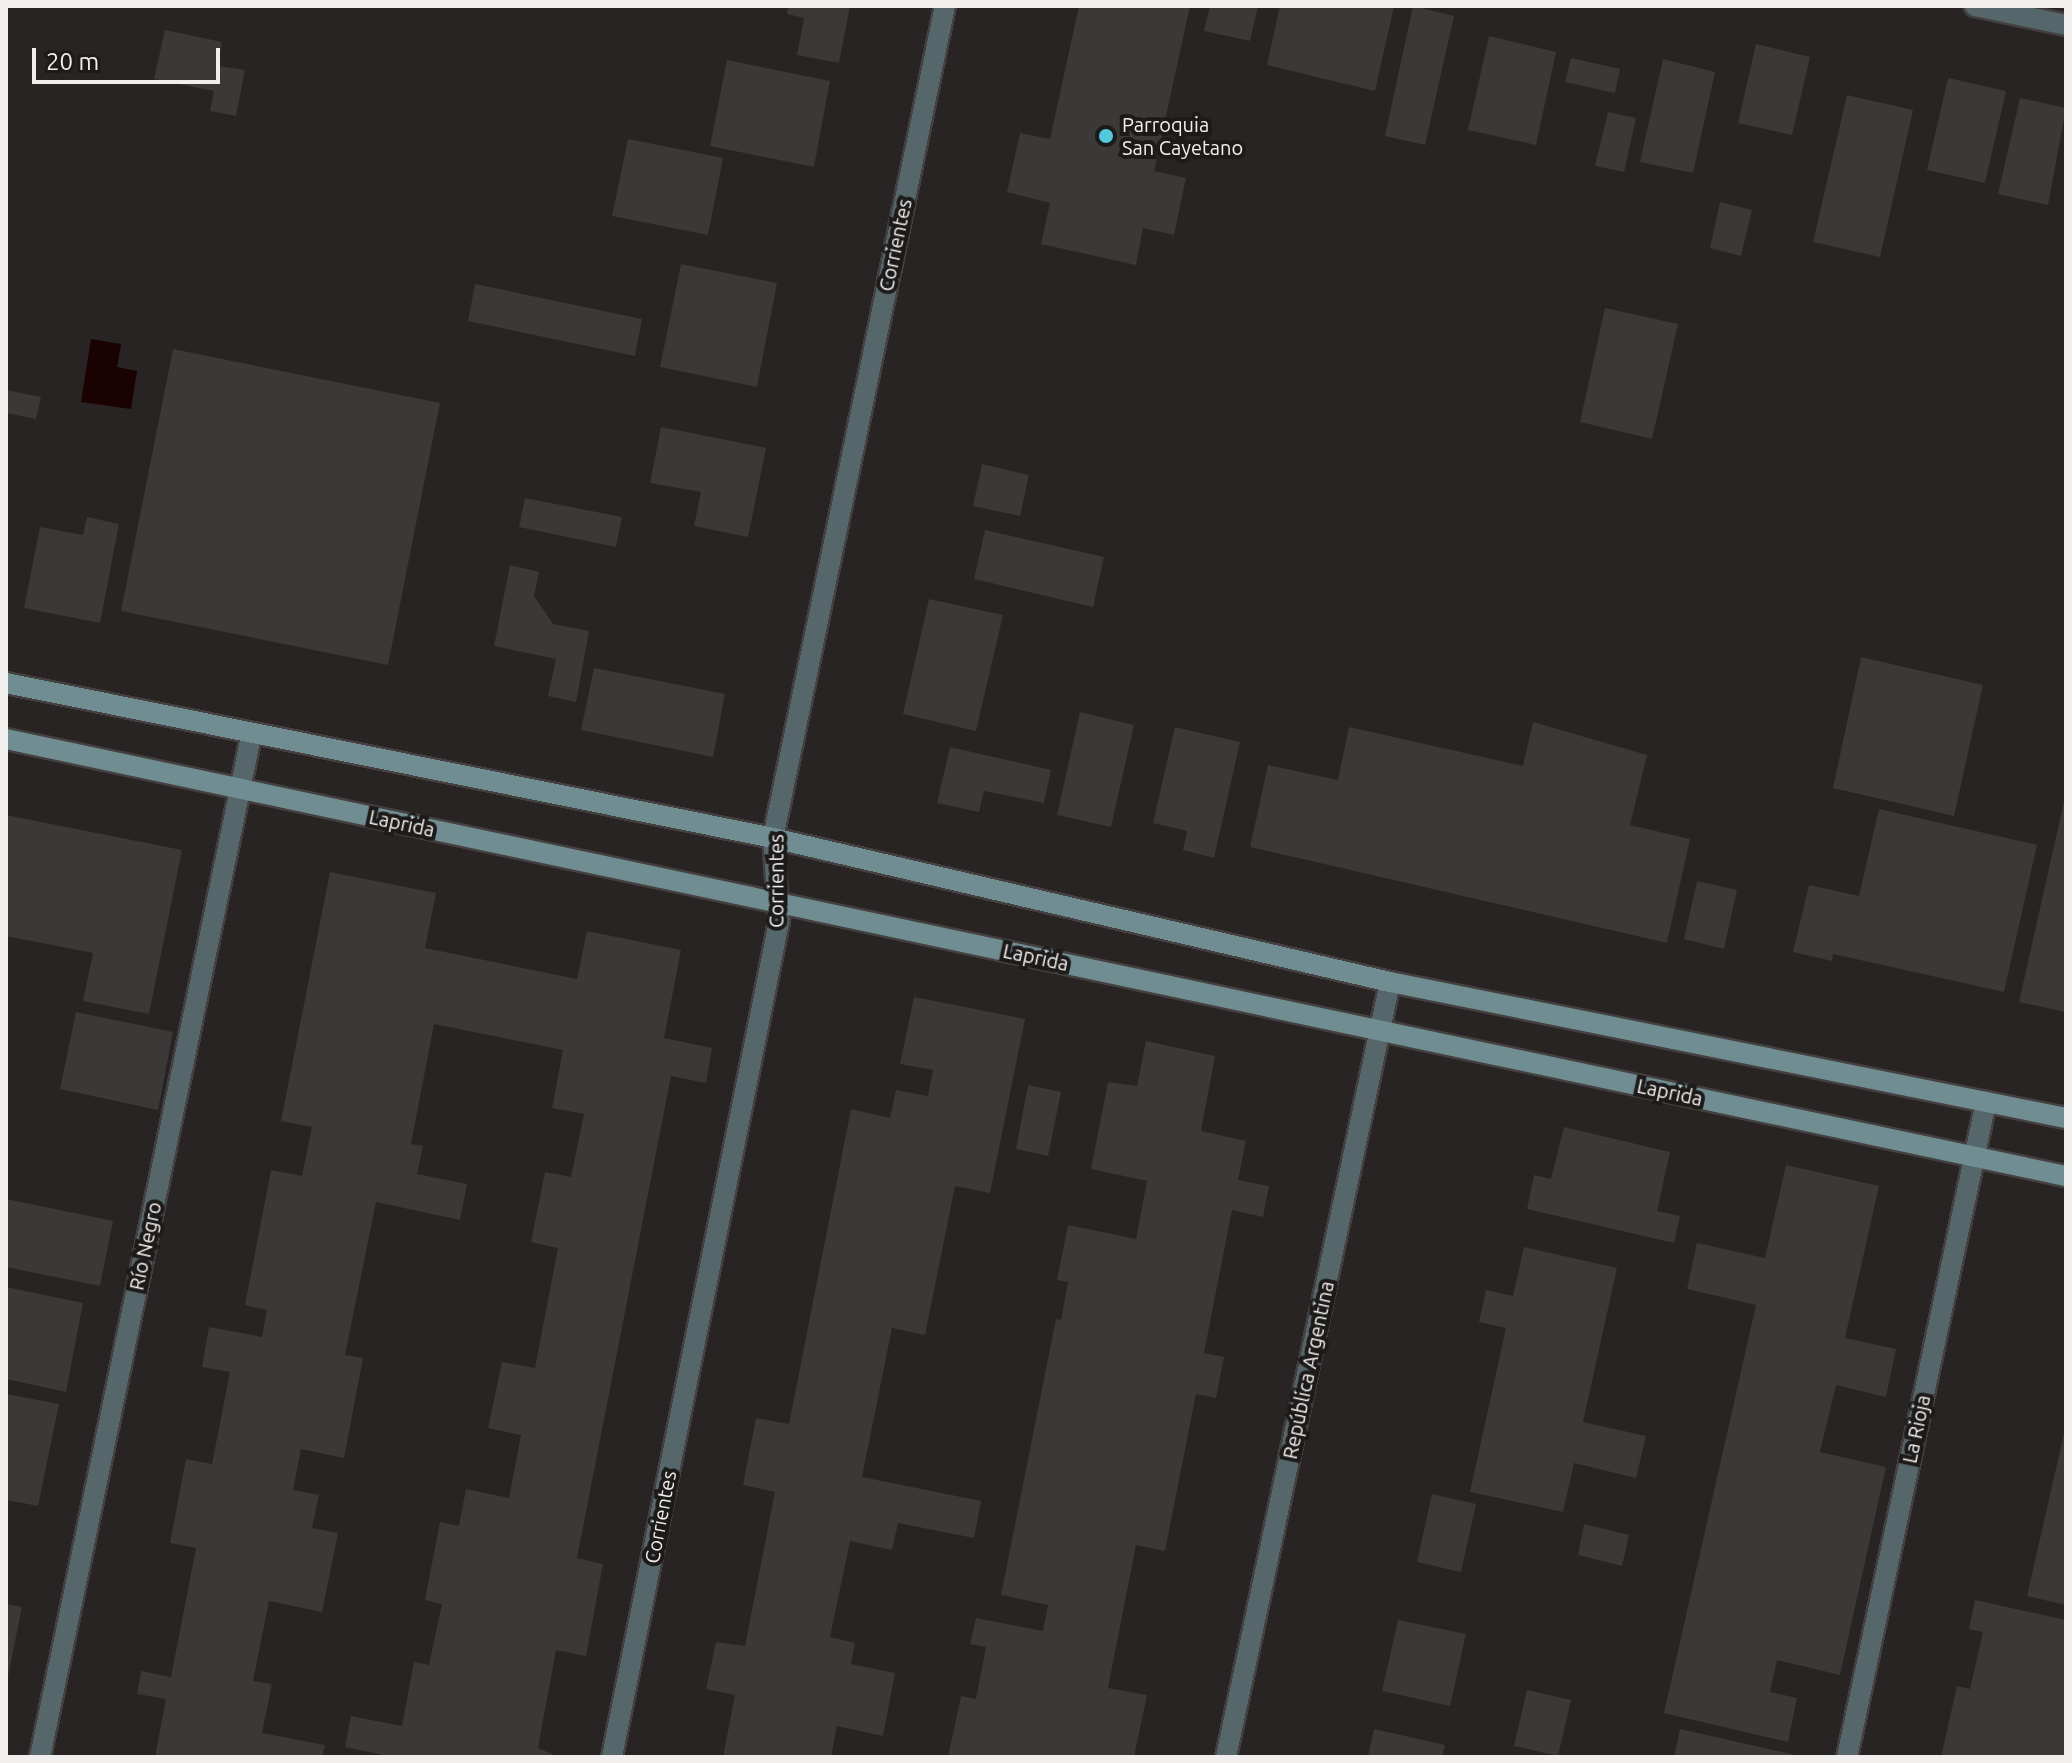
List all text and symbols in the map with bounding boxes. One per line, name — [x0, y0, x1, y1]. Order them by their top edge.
scale bar — [36, 32, 224, 82]
text: 20 m — [46, 48, 99, 75]
place label: Parroquia San Cayetano — [1122, 112, 1243, 159]
marker: Parroquia San Cayetano — [1097, 127, 1115, 145]
street label: Corrientes — [873, 197, 917, 293]
street label: Laprida — [367, 804, 437, 842]
street label: Corrientes — [764, 834, 788, 928]
street label: Laprida — [1001, 938, 1071, 976]
street label: Laprida — [1635, 1073, 1705, 1111]
street label: Río Negro — [124, 1200, 166, 1292]
street label: República Argentina — [1277, 1279, 1339, 1461]
street label: La Rioja — [1897, 1393, 1935, 1465]
street label: Corrientes — [639, 1469, 681, 1565]

